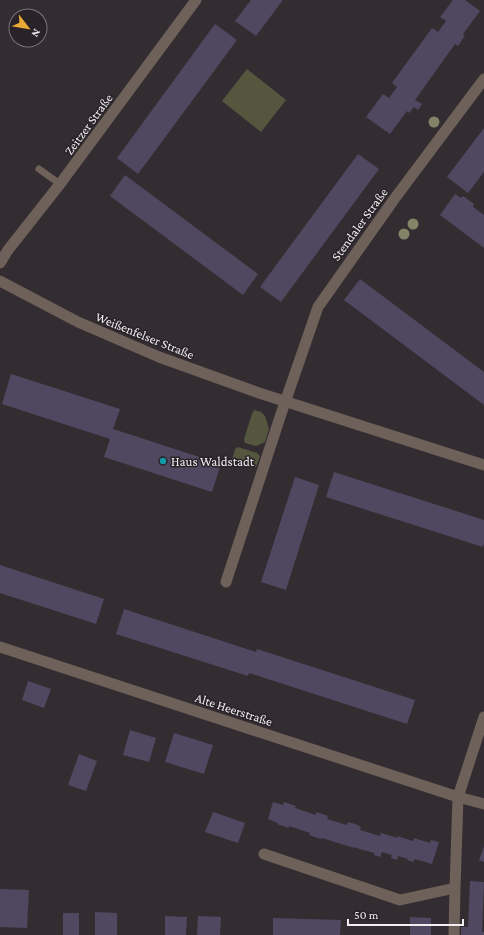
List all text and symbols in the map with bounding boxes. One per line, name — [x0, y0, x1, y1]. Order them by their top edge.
north arrow — [8, 8, 48, 48]
text: N — [29, 27, 44, 40]
street label: Zeitzer Straße — [61, 90, 116, 158]
street label: Stendaler Straße — [328, 185, 391, 263]
street label: Weißenfelser Straße — [93, 309, 197, 362]
place label: Haus Waldstadt — [171, 454, 255, 469]
marker: Haus Waldstadt — [158, 456, 168, 466]
street label: Alte Heerstraße — [193, 690, 275, 729]
scale bar — [348, 901, 463, 927]
text: 50 m — [354, 908, 379, 922]

